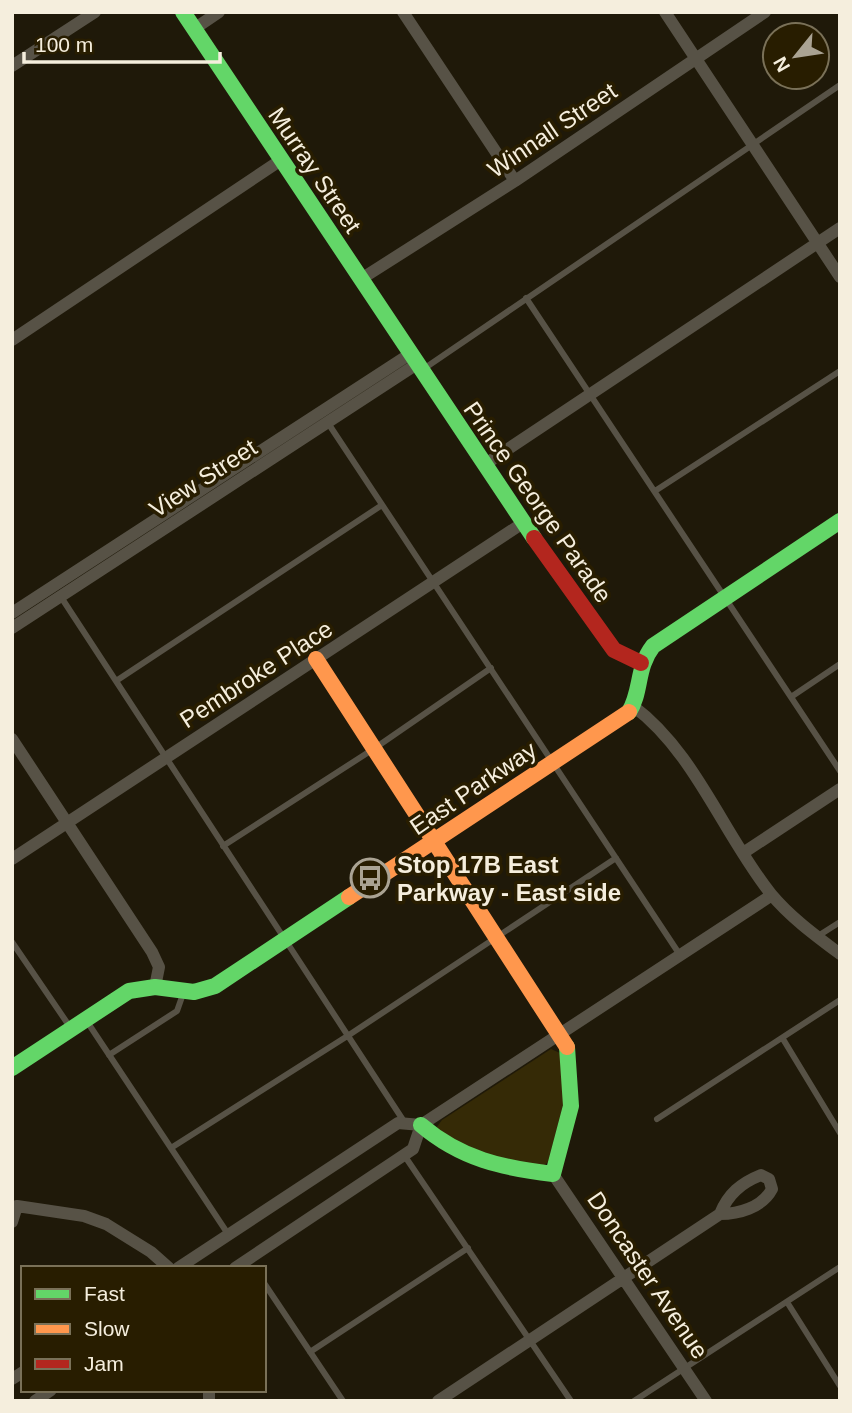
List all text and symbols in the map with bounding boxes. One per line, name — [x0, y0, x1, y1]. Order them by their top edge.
scale bar — [24, 21, 220, 65]
north arrow — [761, 21, 831, 91]
text: 100 m — [35, 33, 93, 56]
text: N — [769, 53, 794, 75]
street label: Winnall Street — [483, 77, 622, 183]
street label: Murray Street — [263, 102, 367, 238]
street label: Prince George Parade — [458, 396, 618, 608]
street label: View Street — [144, 433, 262, 523]
street label: Pembroke Place — [175, 615, 337, 733]
street label: East Parkway — [405, 736, 541, 840]
place label: Stop 17B East Parkway - East side — [397, 851, 621, 906]
bus stop icon: Stop 17B East Parkway - East side — [349, 857, 391, 899]
street label: Doncaster Avenue — [582, 1186, 714, 1364]
legend — [21, 1266, 266, 1392]
text: Fast — [84, 1282, 125, 1305]
text: Slow — [84, 1317, 130, 1340]
text: Jam — [84, 1352, 124, 1375]

